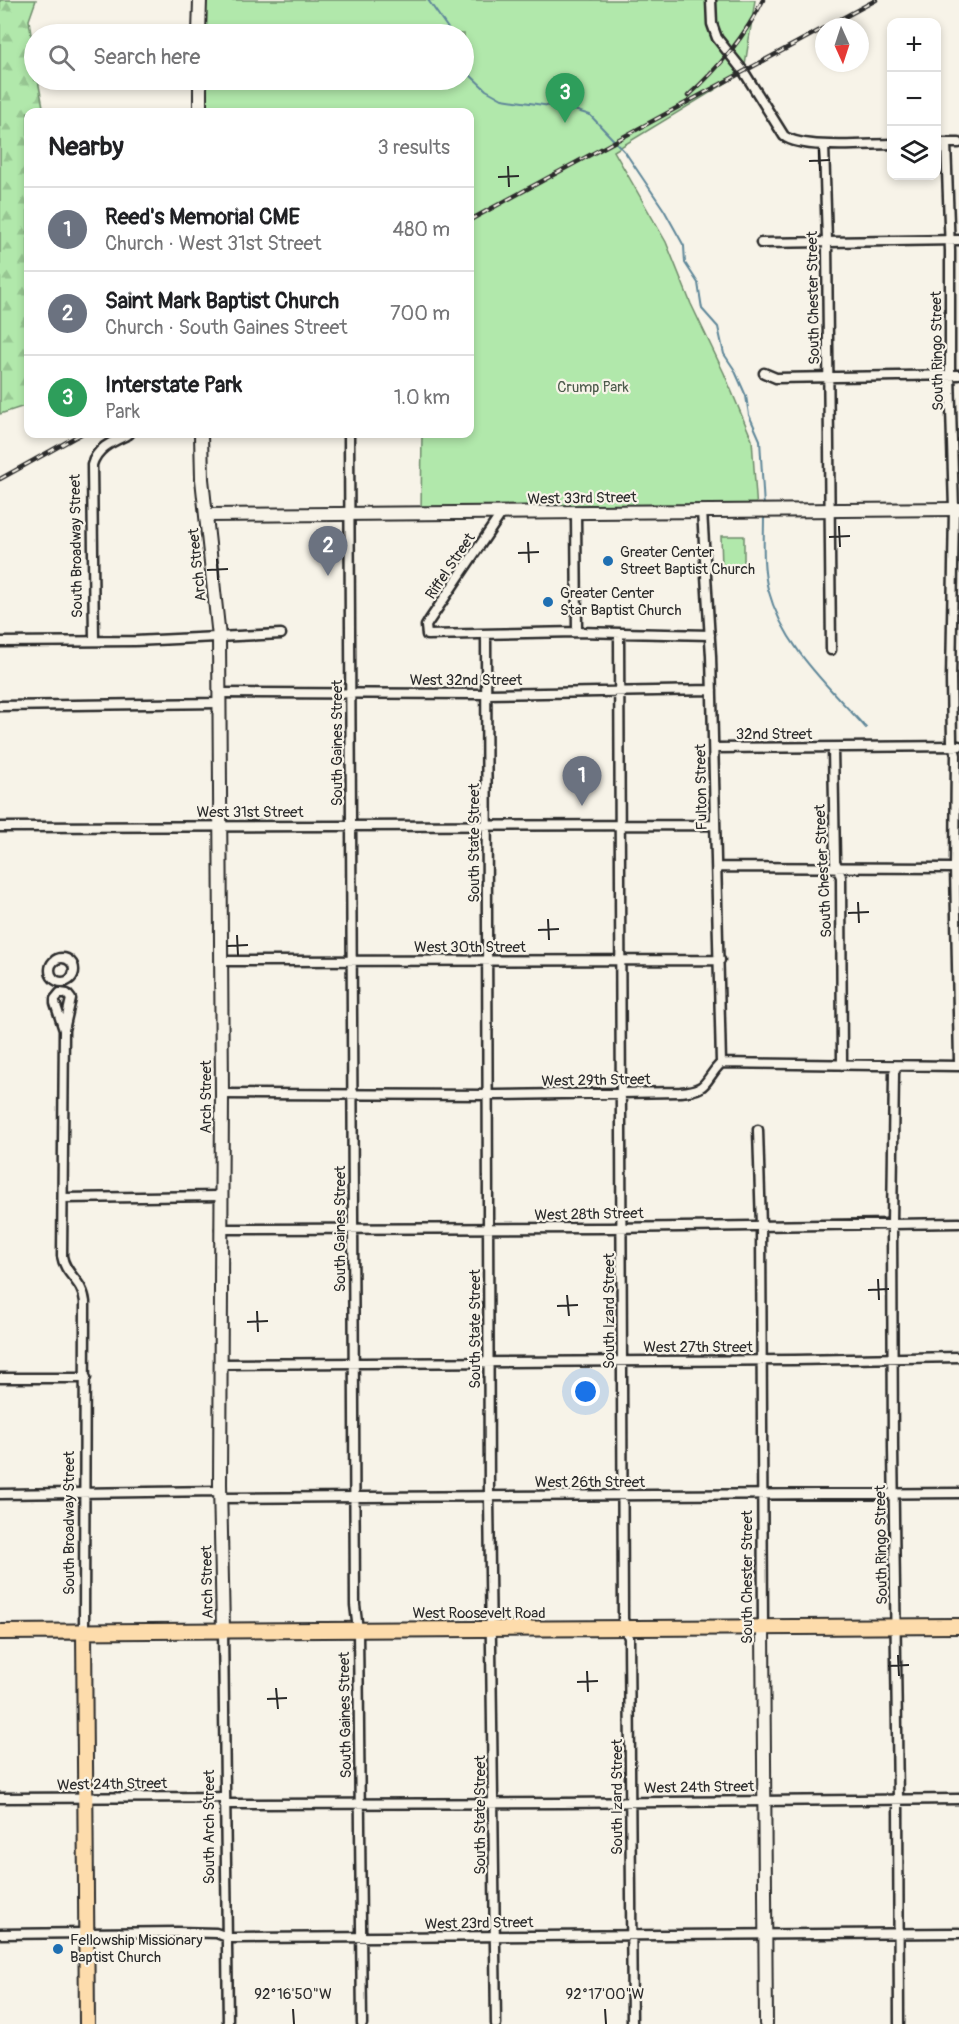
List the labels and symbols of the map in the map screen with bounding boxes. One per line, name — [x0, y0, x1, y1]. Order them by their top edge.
north arrow — [815, 18, 869, 72]
pin: 3 — [546, 74, 584, 123]
street label: South Chester Street — [803, 230, 824, 365]
street label: South Ringo Street — [927, 290, 948, 411]
park label: Crump Park — [557, 378, 630, 397]
street label: South Broadway Street — [66, 473, 87, 618]
street label: West 33rd Street — [527, 488, 638, 509]
street label: Arch Street — [184, 526, 211, 603]
pin: 2 — [308, 526, 348, 576]
street label: Riffel Street — [421, 529, 480, 603]
place label: Greater Center Street Baptist Church — [620, 543, 755, 579]
marker: Greater Center Street Baptist Church — [601, 554, 615, 568]
place label: Greater Center Star Baptist Church — [560, 584, 682, 620]
marker: Greater Center Star Baptist Church — [541, 595, 555, 609]
street label: West 32nd Street — [410, 671, 523, 690]
street label: South Gaines Street — [328, 679, 347, 806]
street label: 32nd Street — [736, 725, 813, 744]
street label: Fulton Street — [691, 743, 712, 830]
pin: 1 — [562, 756, 602, 806]
street label: South State Street — [465, 782, 484, 903]
street label: West 31st Street — [196, 803, 305, 822]
street label: South Chester Street — [810, 803, 836, 938]
street label: West 30th Street — [414, 938, 527, 957]
street label: Arch Street — [197, 1059, 216, 1134]
street label: West 29th Street — [541, 1070, 652, 1091]
street label: South Gaines Street — [331, 1165, 350, 1292]
street label: West 28th Street — [534, 1204, 645, 1225]
street label: South Izard Street — [600, 1252, 619, 1369]
street label: South State Street — [466, 1268, 485, 1389]
street label: West 27th Street — [643, 1338, 754, 1357]
your location — [571, 1377, 600, 1406]
street label: South Broadway Street — [60, 1450, 79, 1595]
street label: West 26th Street — [535, 1473, 646, 1492]
street label: South Ringo Street — [871, 1484, 892, 1605]
street label: South Chester Street — [738, 1509, 757, 1644]
street label: Arch Street — [197, 1544, 218, 1619]
street label: West Roosevelt Road — [412, 1604, 546, 1623]
street label: South Gaines Street — [335, 1651, 356, 1778]
street label: South Izard Street — [608, 1738, 627, 1855]
street label: South State Street — [471, 1754, 490, 1875]
street label: South Arch Street — [200, 1769, 219, 1884]
street label: West 24th Street — [57, 1774, 168, 1795]
street label: West 24th Street — [644, 1777, 755, 1798]
street label: West 23rd Street — [424, 1913, 535, 1934]
place label: Fellowship Missionary Baptist Church — [70, 1931, 203, 1967]
marker: Fellowship Missionary Baptist Church — [51, 1942, 65, 1956]
text: 92°16'50"W — [254, 1985, 332, 2004]
text: 92°17'00"W — [566, 1985, 645, 2004]

